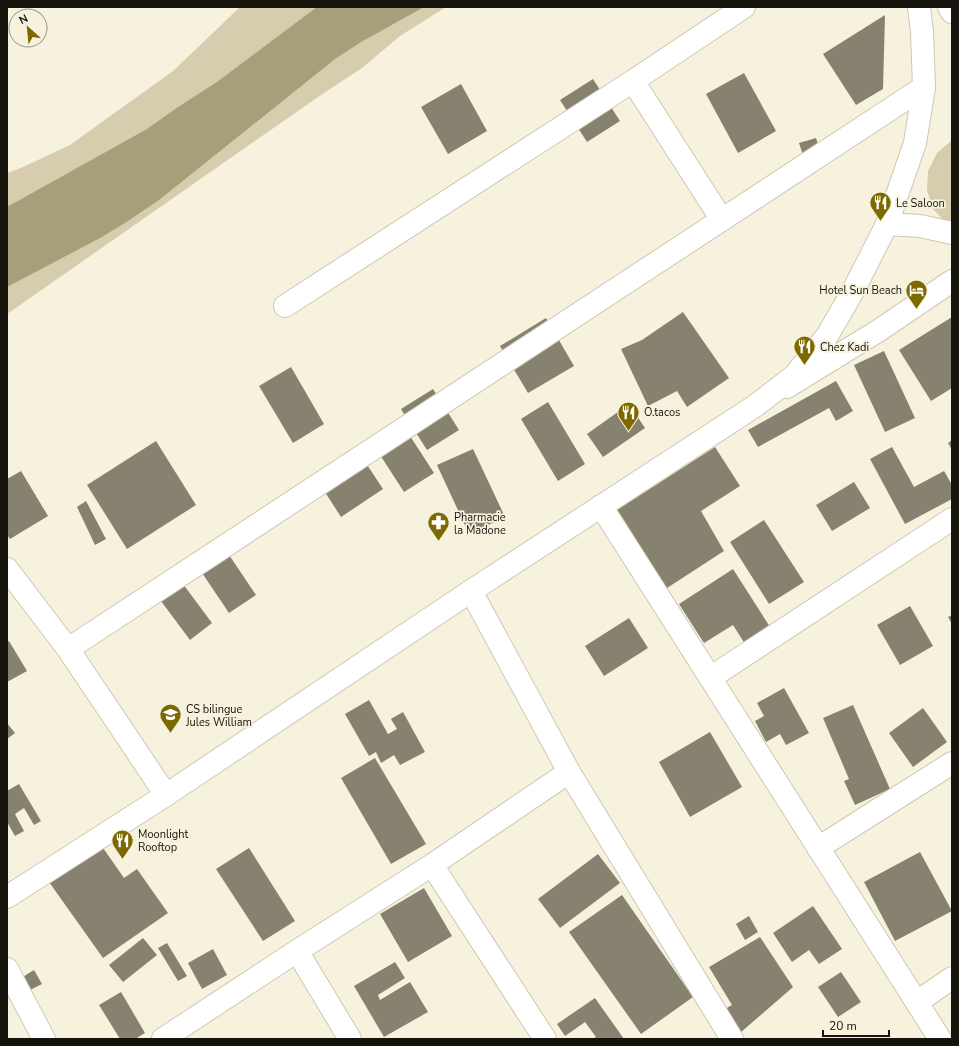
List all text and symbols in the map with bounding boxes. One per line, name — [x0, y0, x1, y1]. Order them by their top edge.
north arrow — [8, 8, 48, 48]
text: N — [17, 11, 31, 28]
restaurant icon: Le Saloon — [867, 190, 893, 223]
place label: Le Saloon — [896, 196, 945, 211]
hotel icon: Hotel Sun Beach — [904, 277, 930, 310]
place label: Hotel Sun Beach — [819, 283, 902, 298]
restaurant icon: Chez Kadi — [791, 334, 817, 367]
place label: Chez Kadi — [820, 340, 869, 355]
restaurant icon: O.tacos — [616, 399, 642, 432]
place label: O.tacos — [644, 405, 680, 420]
pharmacy icon: Pharmacie la Madone — [425, 510, 451, 543]
place label: Pharmacie la Madone — [454, 510, 506, 538]
school or university icon: CS bilingue Jules William — [158, 702, 184, 735]
place label: CS bilingue Jules William — [185, 702, 252, 730]
restaurant icon: Moonlight Rooftop — [109, 827, 135, 860]
place label: Moonlight Rooftop — [138, 827, 188, 855]
scale bar — [823, 1012, 889, 1038]
text: 20 m — [829, 1018, 857, 1034]

